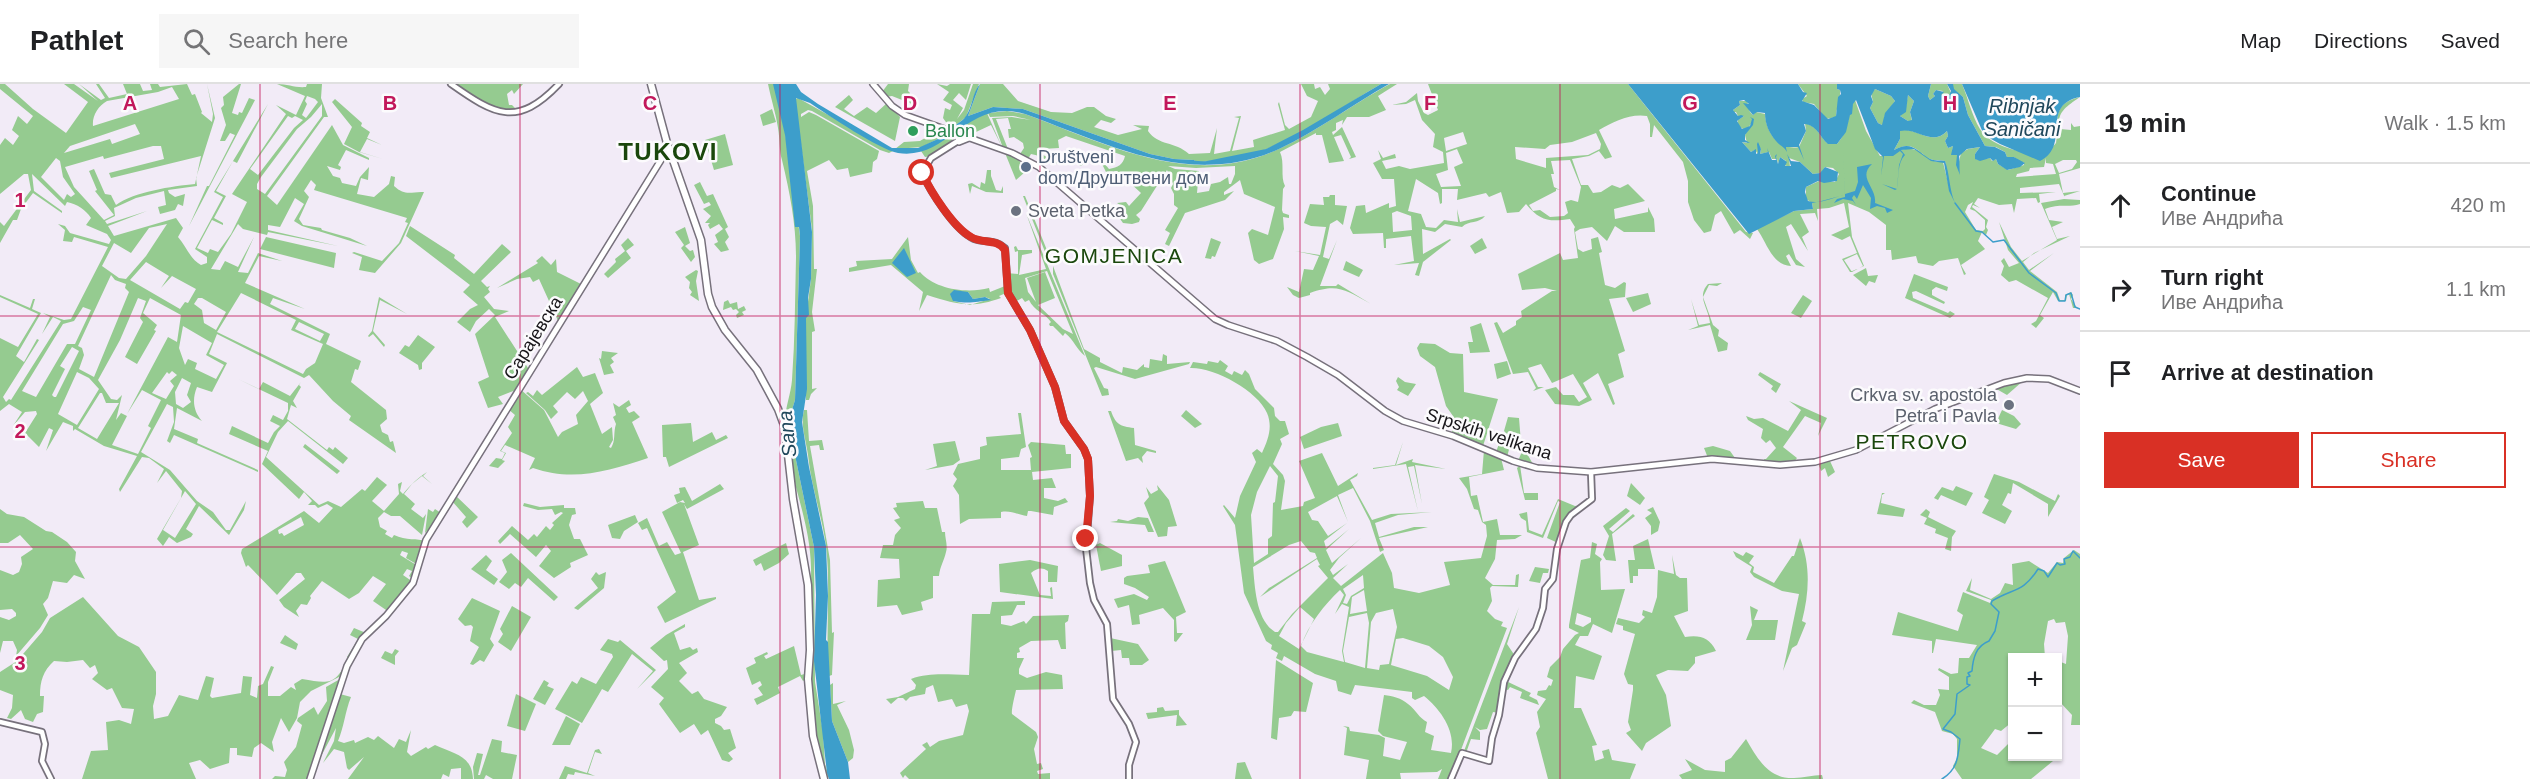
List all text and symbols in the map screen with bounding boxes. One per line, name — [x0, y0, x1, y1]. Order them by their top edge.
search box — [159, 14, 579, 68]
text: Pathlet — [30, 25, 123, 56]
icon: search — [180, 25, 213, 58]
text: Search here — [228, 28, 348, 53]
text: Map — [2240, 29, 2281, 52]
text: Directions — [2314, 29, 2407, 52]
text: Saved — [2440, 29, 2500, 52]
text: A — [123, 92, 137, 114]
text: B — [383, 92, 397, 114]
text: C — [643, 92, 657, 114]
text: D — [903, 92, 917, 114]
text: E — [1163, 92, 1177, 114]
text: F — [1424, 92, 1436, 114]
text: G — [1682, 92, 1698, 114]
text: H — [1943, 92, 1957, 114]
water label: Ribnjak Saničani — [1984, 95, 2061, 140]
text: 19 min — [2104, 108, 2186, 138]
text: Walk · 1.5 km — [2385, 112, 2506, 134]
place label: Ballon — [925, 121, 975, 141]
marker: Ballon — [906, 124, 920, 138]
district label: TUKOVI — [618, 138, 718, 165]
place label: Društveni dom/Друштвени дом — [1038, 147, 1209, 188]
route start — [908, 159, 934, 185]
marker: Društveni dom/Друштвени дом — [1019, 160, 1033, 174]
text: Continue — [2161, 181, 2256, 206]
text: 1 — [14, 189, 26, 211]
icon: ahead — [2104, 189, 2137, 222]
text: 420 m — [2450, 194, 2506, 216]
place label: Sveta Petka — [1028, 201, 1126, 221]
marker: Sveta Petka — [1009, 204, 1023, 218]
text: Иве Андрића — [2161, 207, 2283, 229]
district label: GOMJENICA — [1045, 244, 1183, 267]
text: Turn right — [2161, 265, 2263, 290]
icon: right — [2104, 273, 2137, 306]
text: 1.1 km — [2446, 278, 2506, 300]
text: Иве Андрића — [2161, 291, 2283, 313]
street label: Сарајевска — [500, 292, 567, 383]
icon: arrive — [2104, 357, 2137, 390]
text: Arrive at destination — [2161, 360, 2374, 385]
place label: Crkva sv. apostola Petra i Pavla — [1850, 385, 1998, 426]
marker: Crkva sv. apostola Petra i Pavla — [2002, 398, 2016, 412]
street label: Srpskih velikana — [1424, 404, 1555, 464]
water label: Sana — [774, 410, 800, 458]
text: 2 — [14, 420, 26, 442]
district label: PETROVO — [1855, 430, 1969, 453]
button: Save — [2104, 432, 2299, 488]
button: Share — [2311, 432, 2506, 488]
route end — [1072, 525, 1098, 551]
text: 3 — [14, 652, 26, 674]
map controls — [2008, 653, 2062, 761]
button: + — [2008, 653, 2062, 707]
button: − — [2008, 707, 2062, 761]

